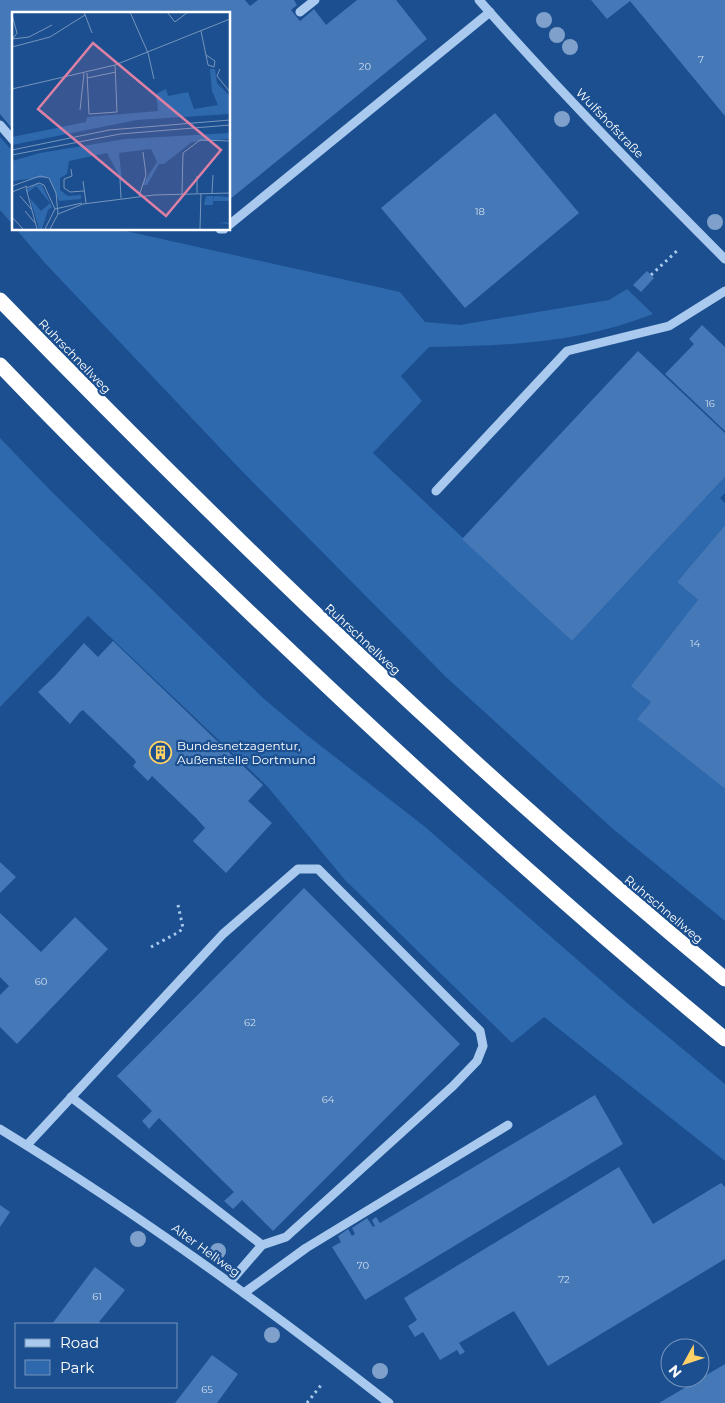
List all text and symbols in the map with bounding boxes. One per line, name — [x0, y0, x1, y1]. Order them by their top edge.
inset map — [12, 12, 230, 230]
house number: 7 — [698, 53, 704, 66]
house number: 20 — [359, 60, 372, 73]
street label: Wulfshofstraße — [573, 85, 647, 161]
house number: 18 — [475, 205, 485, 218]
street label: Ruhrschnellweg — [36, 316, 114, 396]
house number: 16 — [705, 397, 715, 410]
street label: Ruhrschnellweg — [322, 600, 404, 678]
house number: 14 — [690, 637, 700, 650]
place label: Bundesnetzagentur, Außenstelle Dortmund — [177, 738, 316, 767]
building icon: Bundesnetzagentur, Außenstelle Dortmund — [149, 740, 173, 764]
street label: Ruhrschnellweg — [622, 872, 706, 946]
house number: 60 — [35, 975, 48, 988]
house number: 62 — [244, 1016, 256, 1029]
house number: 64 — [322, 1093, 335, 1106]
street label: Alter Hellweg — [169, 1220, 243, 1280]
house number: 70 — [357, 1259, 370, 1272]
house number: 72 — [558, 1273, 570, 1286]
house number: 61 — [92, 1290, 102, 1303]
legend — [15, 1323, 178, 1388]
text: Road — [60, 1333, 99, 1352]
north arrow — [660, 1338, 710, 1388]
text: Park — [60, 1358, 94, 1377]
text: N — [665, 1361, 686, 1381]
house number: 65 — [201, 1383, 213, 1396]

